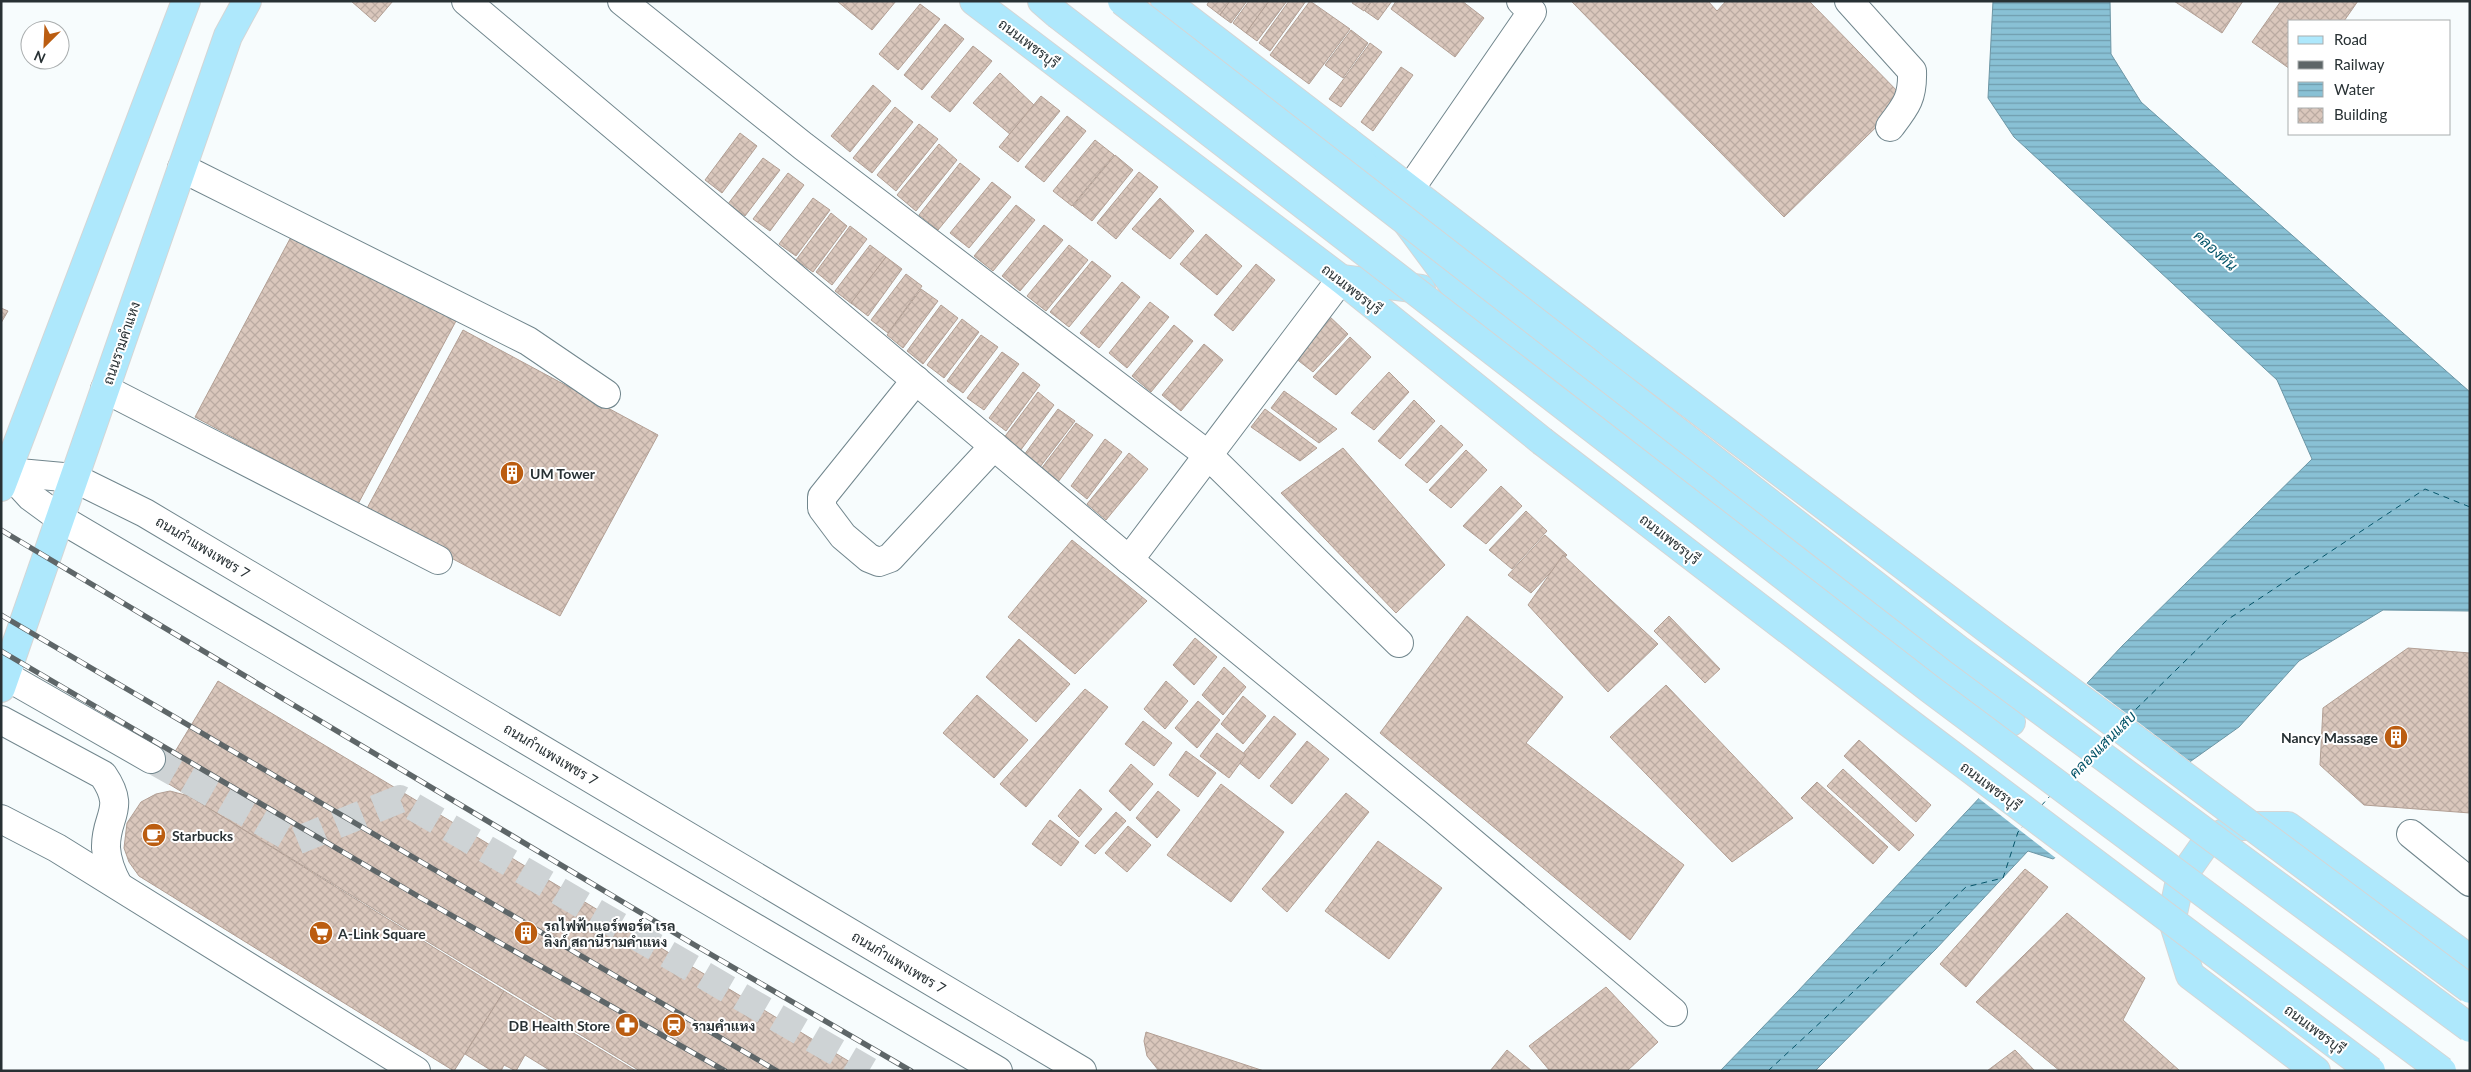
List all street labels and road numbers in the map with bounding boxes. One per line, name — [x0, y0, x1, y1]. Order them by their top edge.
street label: ถนนเพชรบุรี — [994, 15, 1063, 73]
street label: ถนนเพชรบุรี — [1317, 260, 1386, 319]
street label: ถนนรามคำแหง — [99, 299, 143, 387]
street label: ถนนเพชรบุรี — [1635, 510, 1704, 569]
street label: ถนนกำแพงเพชร 7 — [153, 512, 253, 582]
street label: ถนนกำแพงเพชร 7 — [501, 719, 601, 789]
street label: ถนนเพชรบุรี — [1956, 758, 2025, 816]
street label: ถนนกำแพงเพชร 7 — [849, 927, 949, 997]
street label: ถนนเพชรบุรี — [2280, 1001, 2349, 1059]

